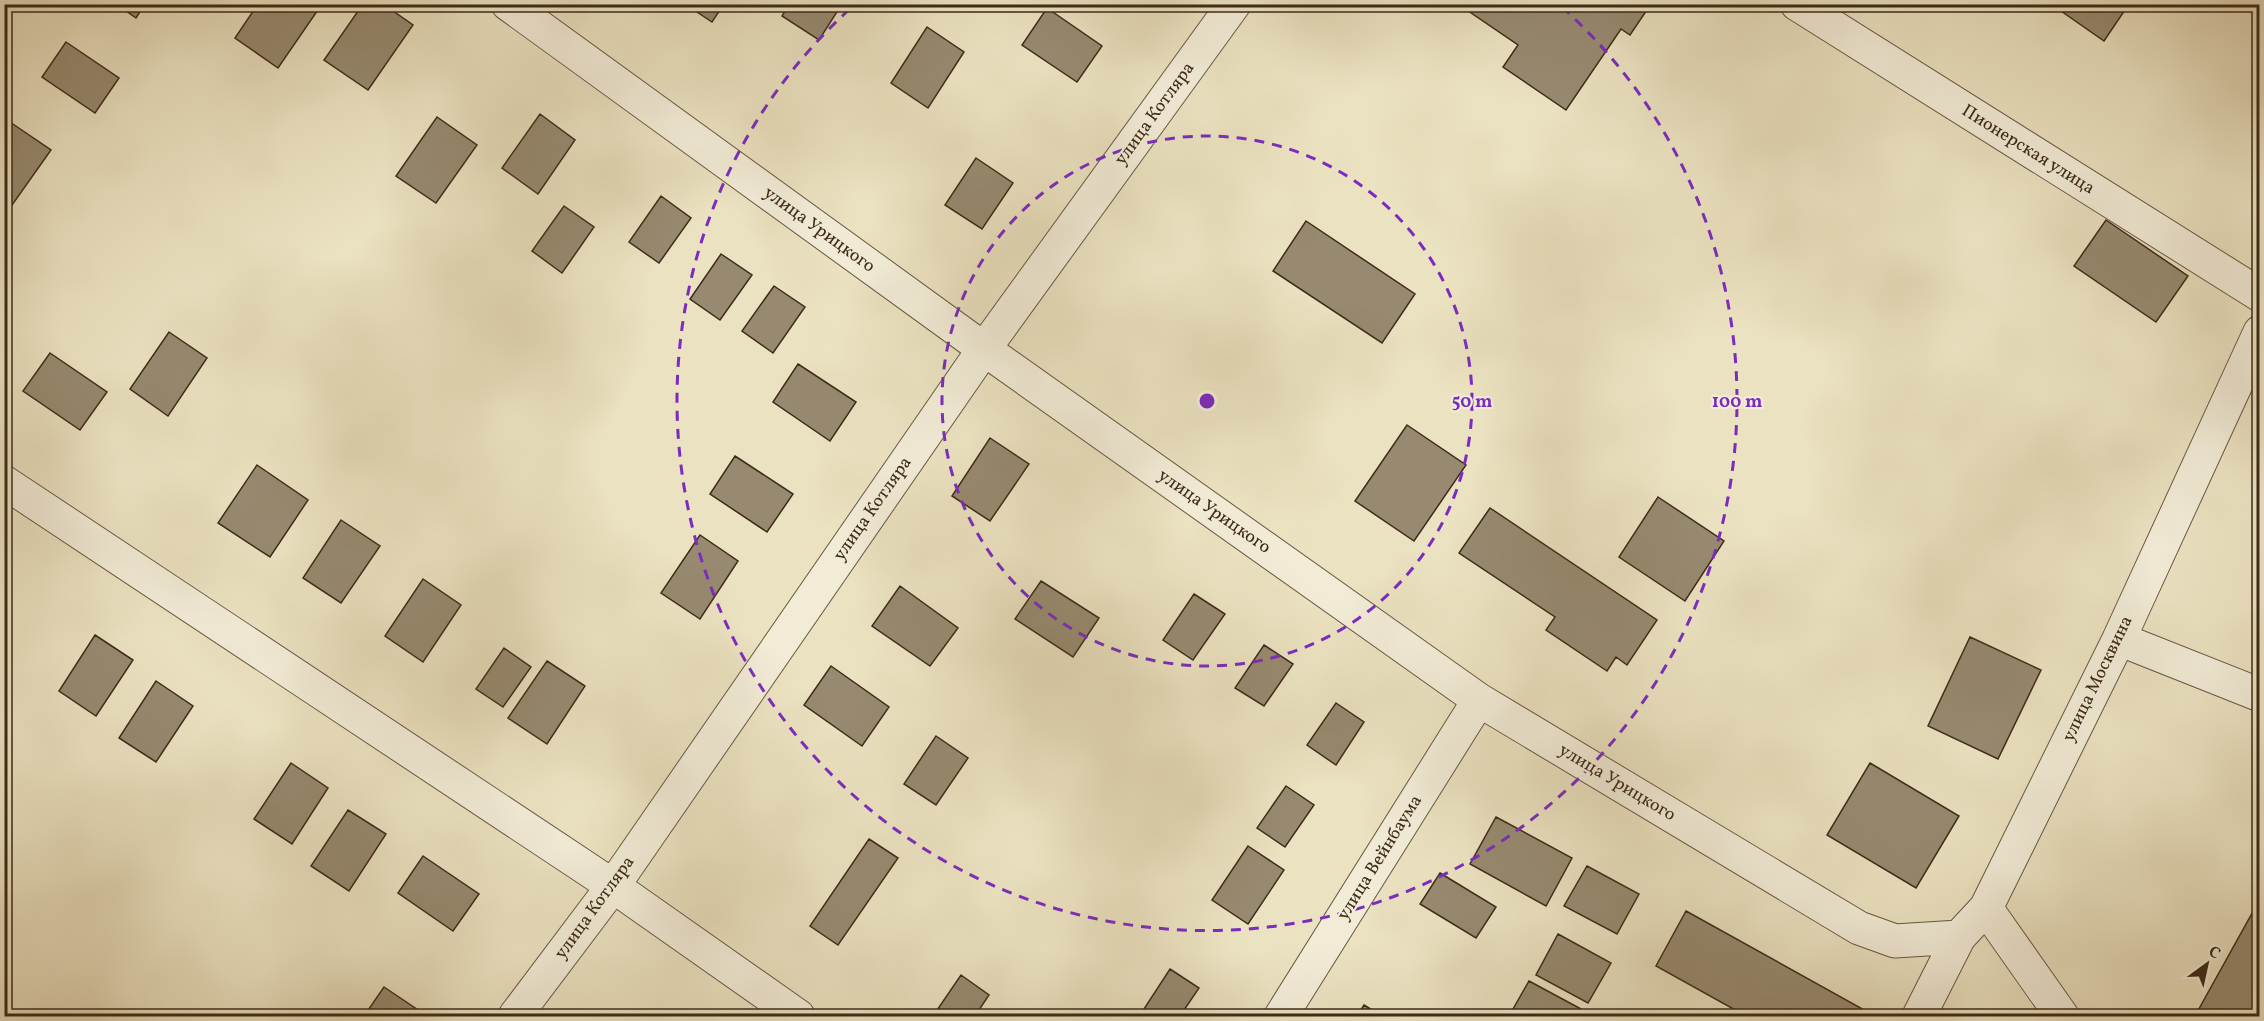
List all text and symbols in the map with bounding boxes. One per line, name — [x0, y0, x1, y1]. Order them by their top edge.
street label: улица Котляра — [1109, 57, 1201, 171]
street label: Пионерская улица — [1957, 99, 2099, 201]
street label: улица Урицкого — [758, 181, 880, 279]
text: 50 m — [1452, 390, 1492, 415]
text: 100 m — [1712, 390, 1762, 415]
centre of rings — [1197, 391, 1217, 411]
street label: улица Котляра — [828, 452, 918, 566]
street label: улица Урицкого — [1152, 464, 1276, 560]
street label: улица Москвина — [2057, 612, 2139, 746]
street label: улица Урицкого — [1554, 738, 1680, 828]
street label: улица Вейнбаума — [1331, 790, 1429, 926]
street label: улица Котляра — [549, 851, 641, 965]
north arrow — [2177, 934, 2237, 994]
text: С — [2204, 941, 2224, 965]

